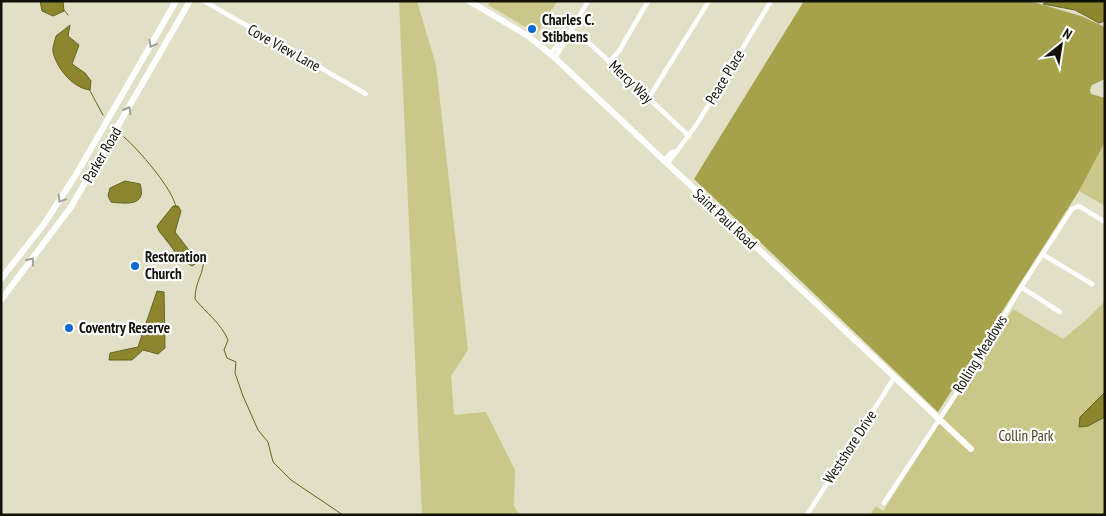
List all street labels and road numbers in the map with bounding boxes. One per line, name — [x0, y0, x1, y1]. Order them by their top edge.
street label: Cove View Lane — [244, 20, 324, 75]
street label: Peace Place — [701, 46, 748, 108]
street label: Mercy Way — [605, 56, 658, 108]
street label: Parker Road — [78, 123, 125, 186]
street label: Saint Paul Road — [689, 184, 761, 253]
street label: Rolling Meadows — [948, 311, 1011, 396]
street label: Westshore Drive — [819, 406, 880, 487]

